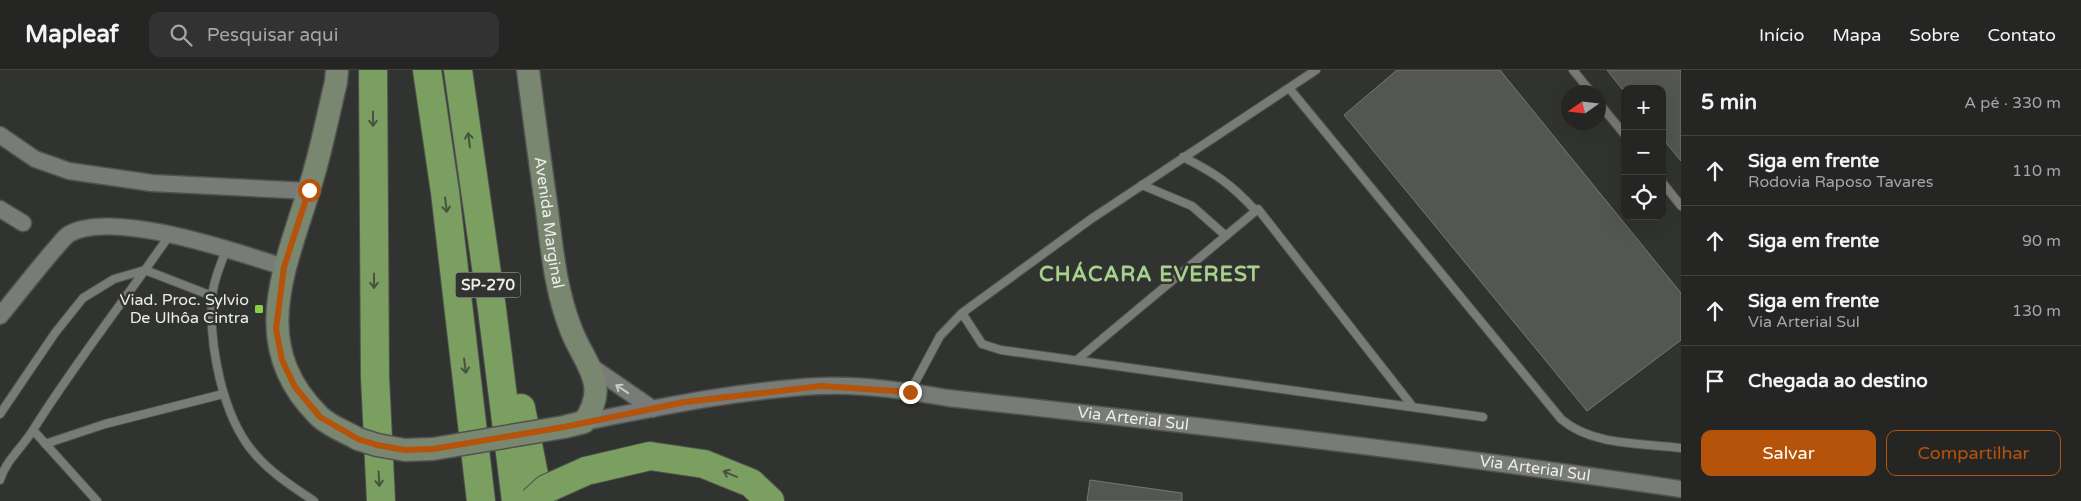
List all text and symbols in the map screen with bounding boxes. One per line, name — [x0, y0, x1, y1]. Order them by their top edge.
search box — [149, 12, 499, 57]
text: Mapleaf — [25, 20, 119, 49]
icon: search — [167, 21, 195, 49]
text: Pesquisar aqui — [207, 24, 338, 46]
text: Início — [1759, 24, 1804, 46]
text: Mapa — [1832, 24, 1881, 46]
text: Sobre — [1909, 24, 1960, 46]
text: Contato — [1988, 24, 2056, 46]
north arrow — [1561, 85, 1606, 130]
map controls — [1621, 85, 1666, 220]
button: + — [1621, 85, 1666, 130]
text: 5 min — [1701, 90, 1757, 115]
text: A pé · 330 m — [1964, 93, 2061, 113]
one-way arrow — [368, 110, 378, 126]
button: − — [1621, 130, 1666, 175]
one-way arrow — [464, 133, 474, 149]
text: Siga em frente — [1748, 150, 1879, 172]
street label: Avenida Marginal — [529, 155, 568, 290]
icon: ahead — [1701, 157, 1729, 185]
text: 110 m — [2012, 161, 2061, 181]
text: Rodovia Raposo Tavares — [1748, 172, 1934, 192]
button: locate — [1621, 175, 1666, 220]
route start — [298, 179, 321, 202]
one-way arrow — [441, 197, 451, 213]
icon: ahead — [1701, 227, 1729, 255]
text: Siga em frente — [1748, 230, 1879, 252]
text: 90 m — [2022, 231, 2061, 251]
district label: CHÁCARA EVEREST — [1039, 261, 1261, 287]
one-way arrow — [369, 272, 379, 289]
road number: SP-270 — [456, 272, 520, 298]
place label: Viad. Proc. Sylvio De Ulhôa Cintra — [119, 290, 249, 328]
text: Siga em frente — [1748, 290, 1879, 312]
icon: ahead — [1701, 297, 1729, 325]
text: 130 m — [2012, 301, 2061, 321]
marker: Viad. Proc. Sylvio De Ulhôa Cintra — [253, 303, 265, 315]
text: Via Arterial Sul — [1748, 312, 1860, 332]
one-way arrow — [460, 358, 470, 374]
icon: arrive — [1701, 367, 1729, 395]
text: Chegada ao destino — [1748, 370, 1928, 392]
route end — [899, 381, 922, 404]
one-way arrow — [615, 384, 629, 394]
street label: Via Arterial Sul — [1076, 402, 1190, 435]
button: Salvar — [1701, 430, 1876, 476]
button: Compartilhar — [1886, 430, 2061, 476]
street label: Via Arterial Sul — [1478, 451, 1592, 486]
one-way arrow — [723, 469, 738, 479]
one-way arrow — [375, 470, 384, 486]

